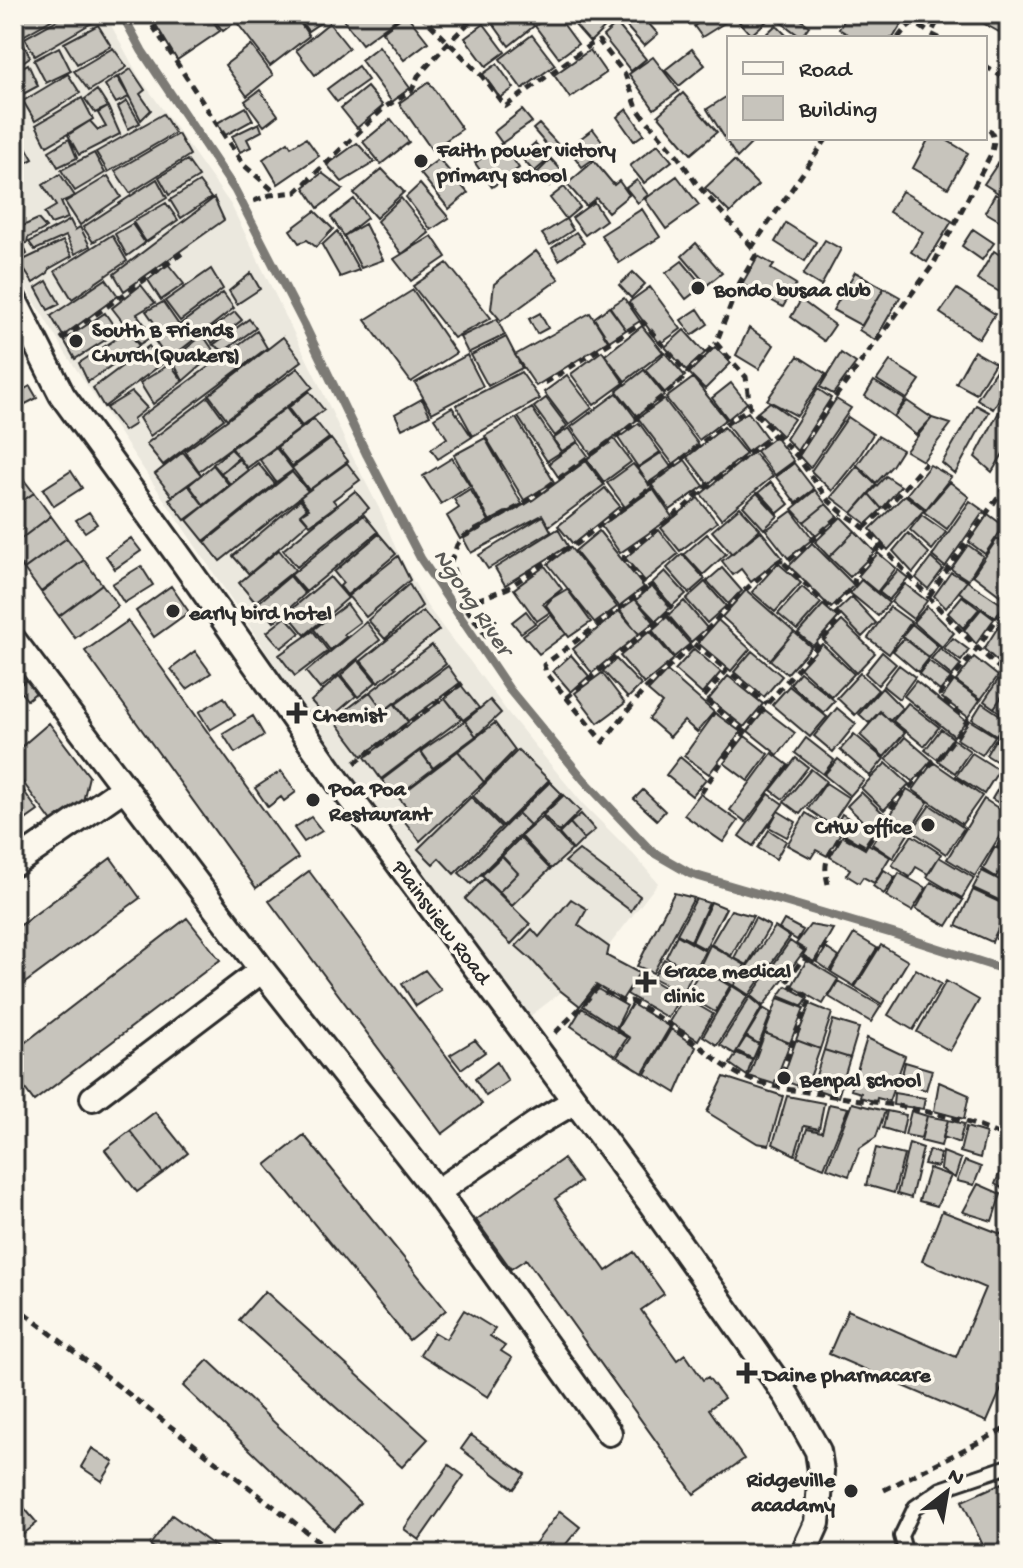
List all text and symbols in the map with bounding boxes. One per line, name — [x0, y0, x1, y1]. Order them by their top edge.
legend — [727, 36, 987, 140]
text: Road — [799, 57, 853, 86]
text: Building — [798, 97, 877, 126]
place label: Faith power victory primary school — [436, 139, 616, 190]
marker: Faith power victory primary school — [412, 152, 430, 170]
marker: Bondo busaa club — [689, 279, 707, 297]
place label: Bondo busaa club — [713, 279, 871, 305]
place label: South B Friends Church(Quakers) — [91, 319, 240, 370]
marker: South B Friends Church(Quakers) — [67, 332, 85, 350]
water label: Ngong River — [425, 544, 520, 665]
marker: early bird hotel — [164, 602, 182, 620]
place label: early bird hotel — [188, 602, 332, 628]
marker: Chemist — [288, 704, 306, 722]
place label: Chemist — [312, 704, 388, 730]
place label: Poa Poa Restaurant — [328, 778, 433, 829]
marker: Poa Poa Restaurant — [304, 791, 322, 809]
place label: CHW office — [814, 816, 913, 842]
marker: CHW office — [919, 816, 937, 834]
street label: Plainsview Road — [384, 855, 496, 992]
place label: Grace medical clinic — [664, 960, 791, 1011]
marker: Grace medical clinic — [635, 971, 657, 993]
marker: Benpal school — [775, 1069, 793, 1087]
place label: Benpal school — [799, 1069, 921, 1095]
marker: Daine pharmacare — [738, 1364, 756, 1382]
place label: Daine pharmacare — [761, 1364, 931, 1390]
north arrow — [907, 1452, 987, 1532]
text: N — [942, 1463, 968, 1493]
place label: Ridgeville acadamy — [745, 1469, 836, 1520]
marker: Ridgeville acadamy — [842, 1482, 860, 1500]

